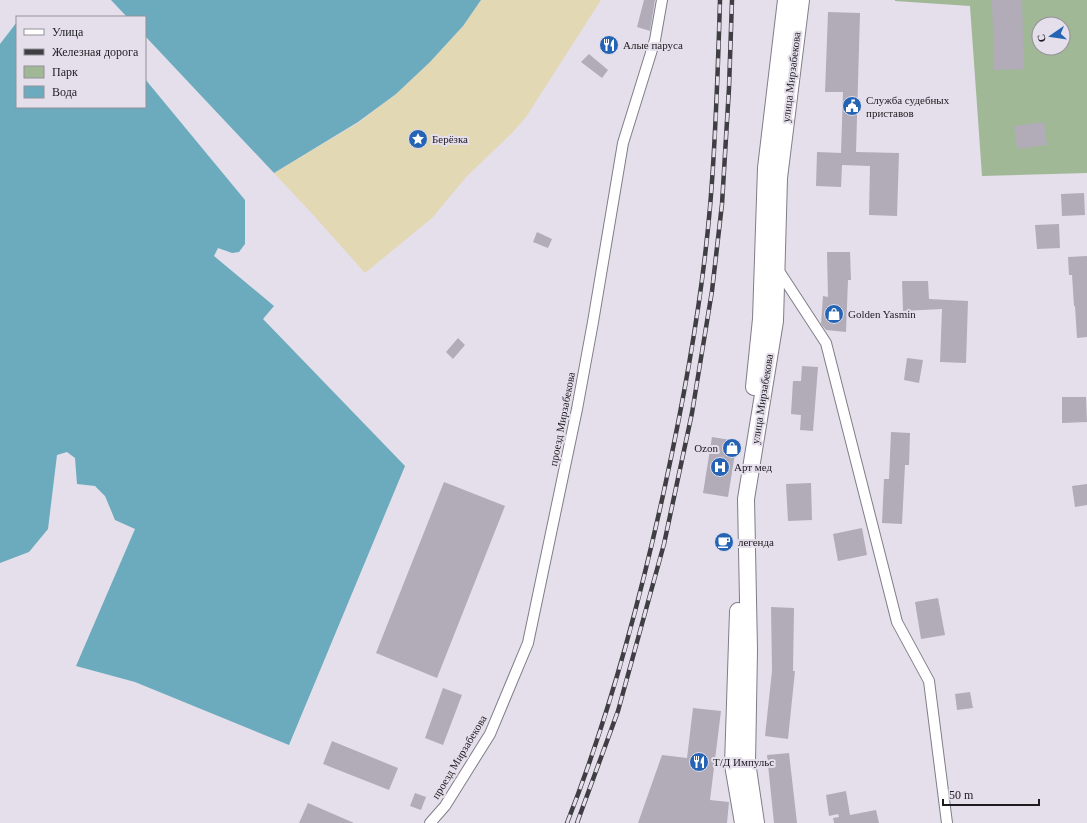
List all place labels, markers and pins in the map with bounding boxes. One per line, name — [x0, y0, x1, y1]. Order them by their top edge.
restaurant icon: Алые паруса — [598, 34, 620, 56]
place label: Алые паруса — [623, 39, 683, 51]
place label: Служба судебных приставов — [866, 94, 950, 119]
public building icon: Служба судебных приставов — [841, 95, 863, 117]
place icon: Берёзка — [407, 128, 429, 150]
place label: Берёзка — [432, 133, 468, 145]
shop icon: Golden Yasmin — [823, 303, 845, 325]
place label: Golden Yasmin — [848, 308, 916, 320]
shop icon: Ozon — [721, 437, 743, 459]
place label: Ozon — [694, 442, 718, 454]
hospital icon: Арт мед — [709, 456, 731, 478]
place label: Арт мед — [734, 461, 773, 473]
cafe icon: легенда — [713, 531, 735, 553]
place label: легенда — [738, 536, 774, 548]
restaurant icon: Т/Д Импульс — [688, 751, 710, 773]
place label: Т/Д Импульс — [713, 756, 774, 768]

